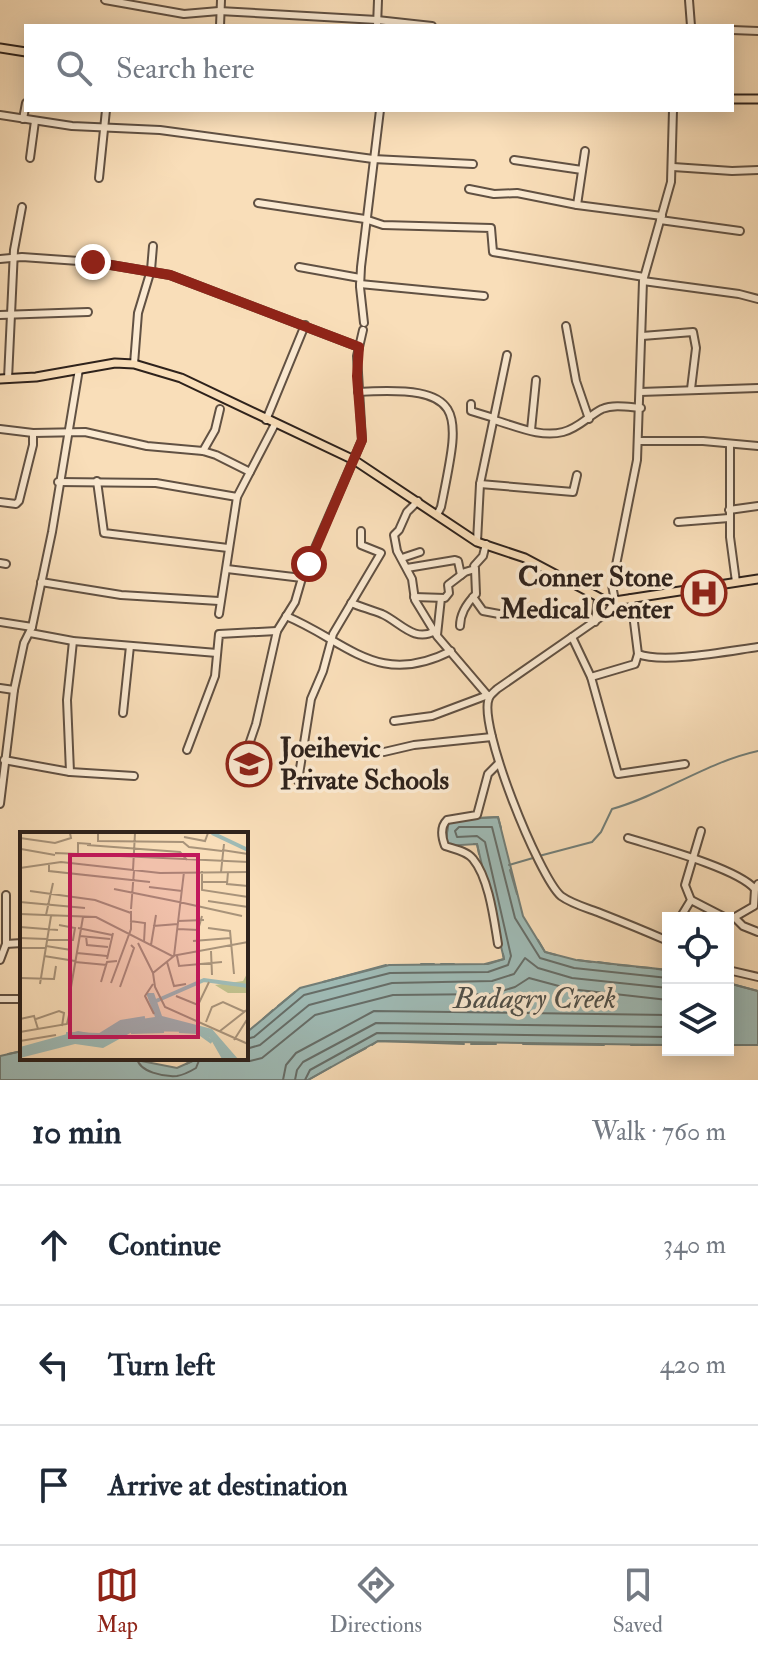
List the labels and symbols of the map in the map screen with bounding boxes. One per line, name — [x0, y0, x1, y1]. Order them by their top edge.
route end — [75, 244, 111, 280]
route start — [291, 546, 327, 582]
place label: Conner Stone Medical Center — [499, 560, 674, 627]
hospital icon: Conner Stone Medical Center — [680, 569, 728, 617]
place label: Joeihevic Private Schools — [278, 731, 450, 798]
school or university icon: Joeihevic Private Schools — [225, 740, 273, 788]
inset map — [20, 832, 248, 1060]
water label: Badagry Creek — [452, 980, 616, 1017]

